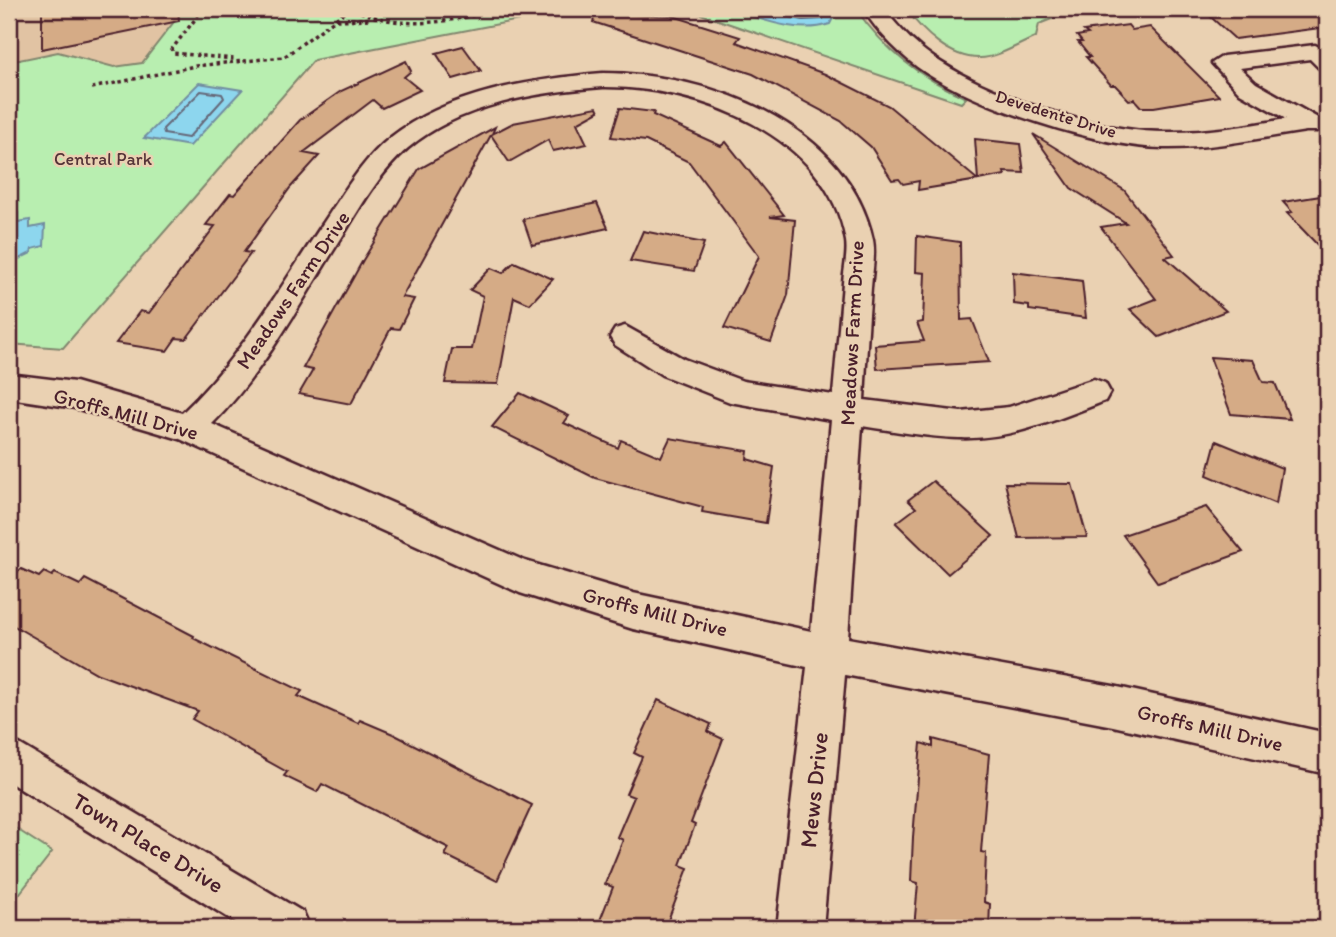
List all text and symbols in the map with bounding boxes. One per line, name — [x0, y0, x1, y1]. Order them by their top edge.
street label: Devedente Drive — [993, 85, 1119, 143]
park label: Central Park — [54, 148, 153, 170]
street label: Meadows Farm Drive — [230, 206, 355, 374]
street label: Meadows Farm Drive — [834, 240, 869, 426]
street label: Groffs Mill Drive — [51, 382, 201, 445]
street label: Groffs Mill Drive — [580, 581, 730, 642]
street label: Groffs Mill Drive — [1135, 699, 1285, 756]
street label: Mews Drive — [793, 731, 834, 849]
street label: Town Place Drive — [67, 786, 229, 899]

